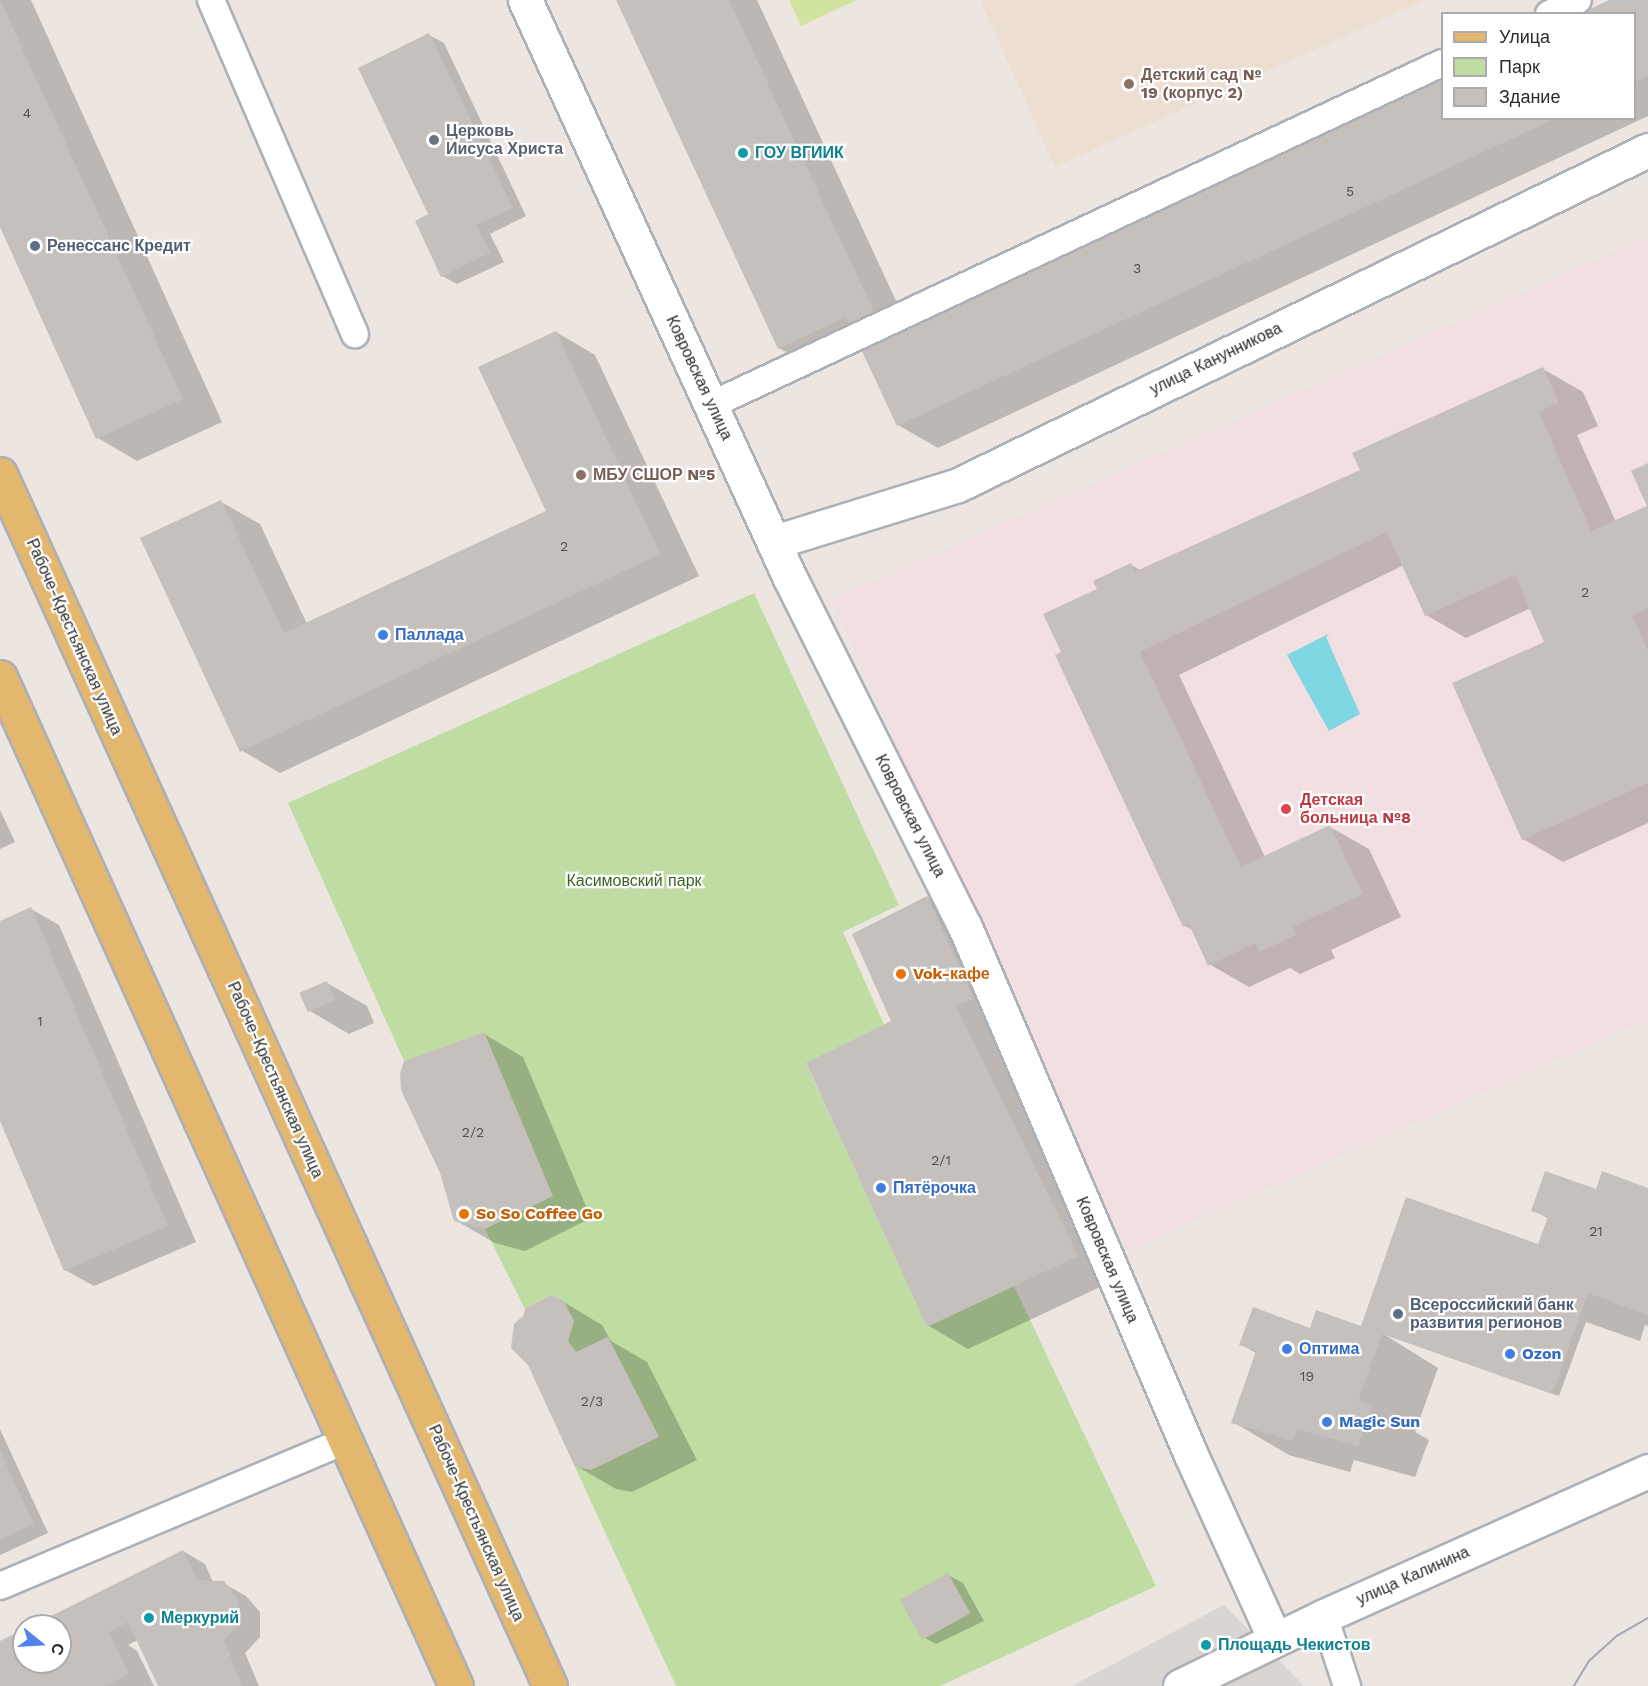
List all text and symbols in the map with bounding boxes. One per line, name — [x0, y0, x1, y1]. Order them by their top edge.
legend — [1441, 12, 1636, 120]
text: Улица — [1499, 26, 1550, 47]
text: Парк — [1499, 56, 1540, 77]
place label: Детский сад № 19 (корпус 2) — [1141, 65, 1261, 103]
marker: Детский сад № 19 (корпус 2) — [1122, 77, 1136, 91]
text: Здание — [1499, 86, 1560, 107]
house number: 4 — [23, 105, 31, 121]
place label: Церковь Иисуса Христа — [446, 121, 563, 159]
marker: Церковь Иисуса Христа — [427, 133, 441, 147]
place label: ГОУ ВГИИК — [755, 143, 844, 163]
marker: ГОУ ВГИИК — [736, 146, 750, 160]
house number: 5 — [1346, 183, 1354, 199]
place label: Ренессанс Кредит — [47, 236, 191, 256]
marker: Ренессанс Кредит — [28, 239, 42, 253]
house number: 3 — [1133, 260, 1141, 276]
street label: Ковровская улица — [662, 313, 736, 443]
street label: улица Канунникова — [1147, 319, 1285, 399]
place label: МБУ СШОР №5 — [593, 465, 715, 485]
marker: МБУ СШОР №5 — [574, 468, 588, 482]
street label: Рабоче-Крестьянская улица — [22, 536, 126, 738]
house number: 2 — [560, 538, 568, 554]
house number: 2 — [1581, 584, 1589, 600]
place label: Паллада — [395, 625, 464, 645]
marker: Паллада — [376, 628, 390, 642]
street label: Ковровская улица — [871, 751, 949, 881]
place label: Детская больница №8 — [1300, 790, 1411, 828]
marker: Детская больница №8 — [1277, 800, 1295, 818]
park label: Касимовский парк — [566, 871, 702, 891]
place label: Vok-кафе — [913, 964, 990, 984]
marker: Vok-кафе — [894, 967, 908, 981]
street label: Рабоче-Крестьянская улица — [223, 979, 327, 1181]
house number: 1 — [37, 1013, 43, 1029]
house number: 2/2 — [462, 1124, 484, 1140]
house number: 2/1 — [931, 1152, 951, 1168]
place label: Пятёрочка — [893, 1178, 976, 1198]
marker: Пятёрочка — [874, 1181, 888, 1195]
street label: Ковровская улица — [1072, 1194, 1142, 1326]
place label: So So Coffee Go — [476, 1204, 603, 1224]
marker: So So Coffee Go — [457, 1207, 471, 1221]
house number: 21 — [1589, 1223, 1603, 1239]
place label: Всероссийский банк развития регионов — [1410, 1295, 1574, 1333]
marker: Всероссийский банк развития регионов — [1391, 1307, 1405, 1321]
place label: Оптима — [1299, 1339, 1359, 1359]
marker: Оптима — [1280, 1342, 1294, 1356]
place label: Ozon — [1522, 1344, 1561, 1364]
marker: Ozon — [1503, 1347, 1517, 1361]
house number: 19 — [1300, 1368, 1314, 1384]
house number: 2/3 — [581, 1393, 603, 1409]
place label: Magic Sun — [1339, 1412, 1420, 1432]
marker: Magic Sun — [1320, 1415, 1334, 1429]
street label: Рабоче-Крестьянская улица — [424, 1422, 528, 1624]
street label: улица Калинина — [1354, 1543, 1472, 1609]
place label: Меркурий — [161, 1608, 239, 1628]
marker: Меркурий — [142, 1611, 156, 1625]
north arrow — [12, 1614, 72, 1674]
place label: Площадь Чекистов — [1218, 1635, 1371, 1655]
marker: Площадь Чекистов — [1199, 1638, 1213, 1652]
text: С — [47, 1641, 69, 1658]

